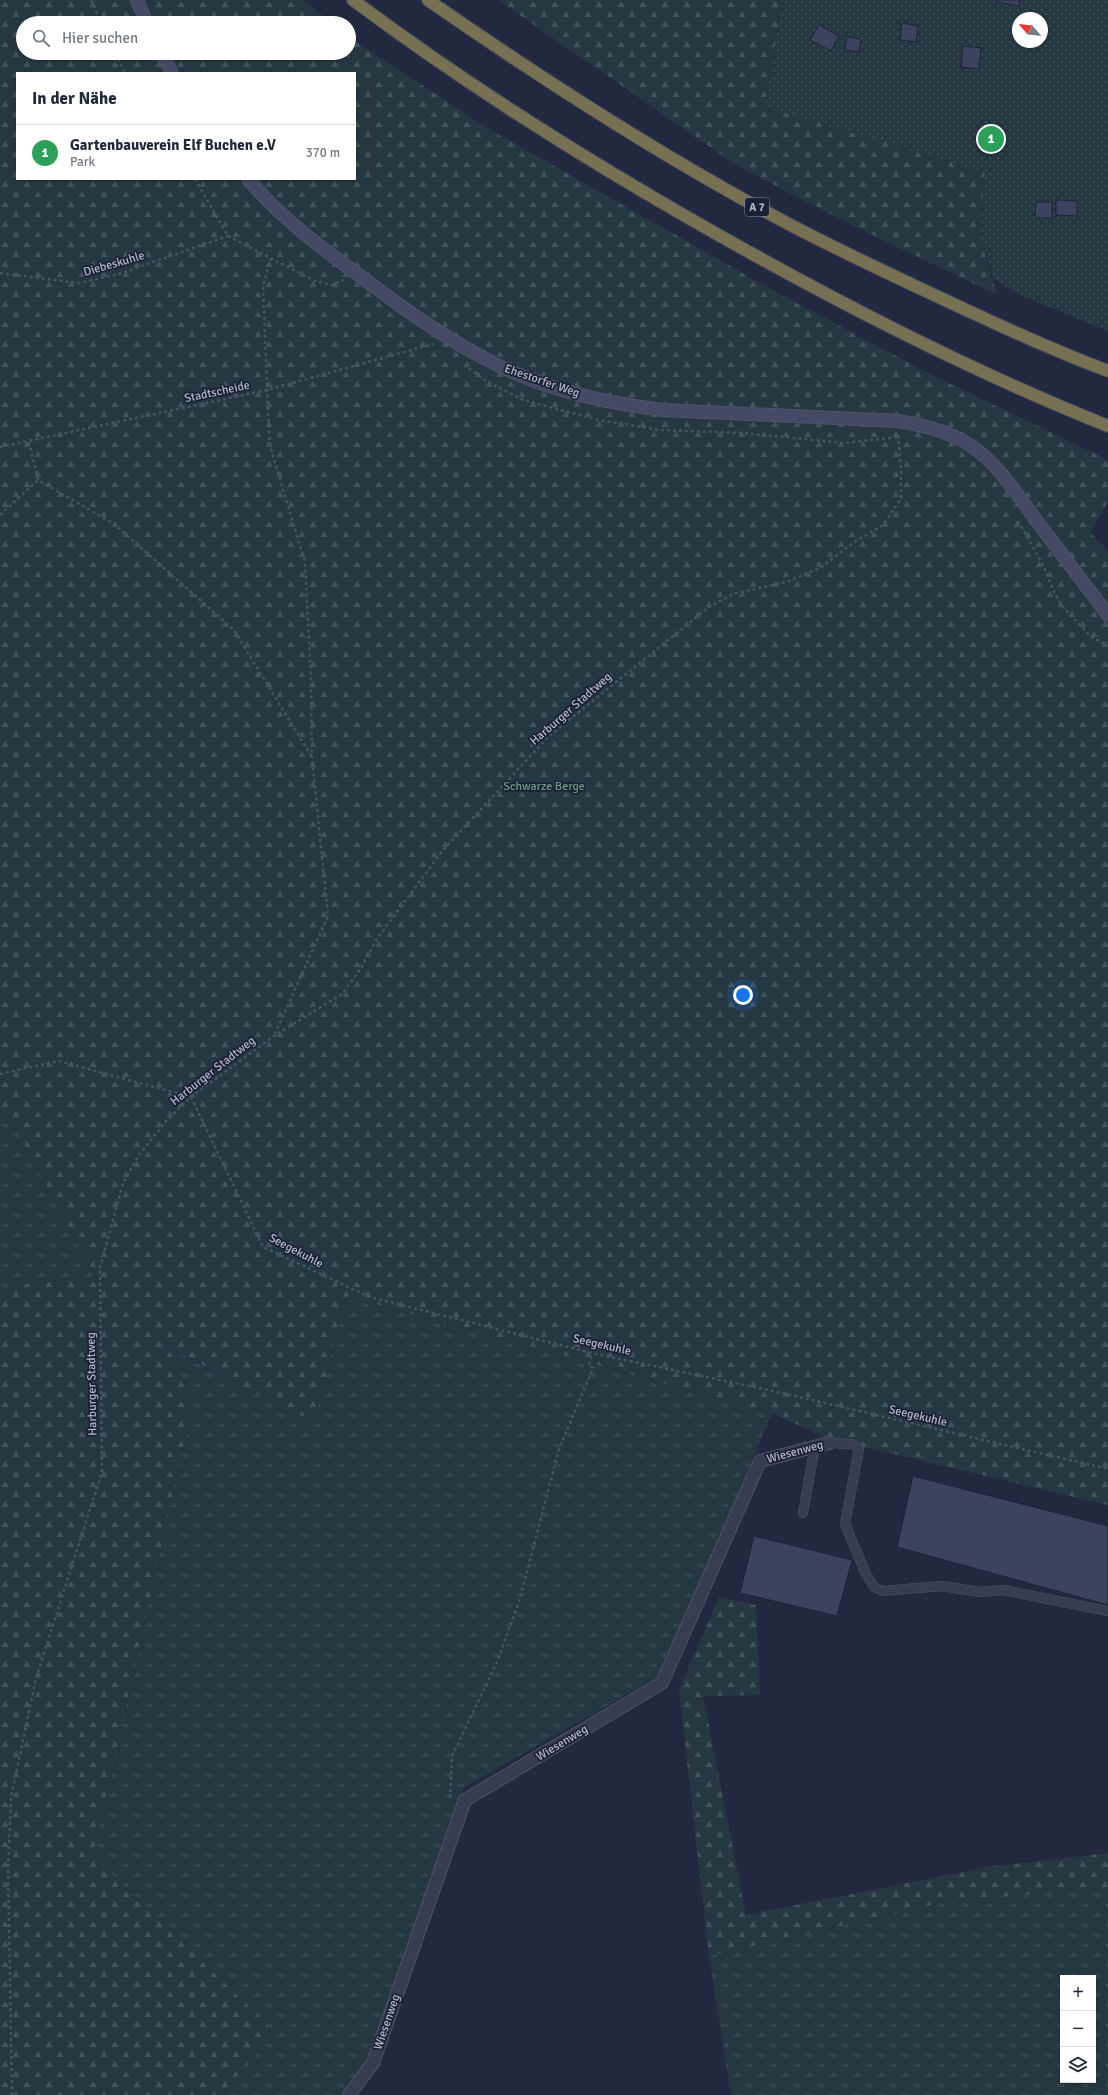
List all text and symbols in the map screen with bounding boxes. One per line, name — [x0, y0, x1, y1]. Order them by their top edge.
north arrow — [1012, 12, 1048, 48]
search box — [16, 16, 356, 60]
icon: search — [30, 27, 52, 49]
text: Hier suchen — [62, 29, 138, 47]
text: In der Nähe — [32, 88, 117, 109]
pin: 1 — [978, 124, 1004, 154]
text: Gartenbauverein Elf Buchen e.V — [70, 136, 276, 154]
text: 1 — [41, 145, 49, 161]
text: 370 m — [306, 145, 340, 161]
text: Park — [70, 154, 95, 170]
road number: A 7 — [745, 198, 769, 216]
street label: Diebeskuhle — [82, 248, 146, 280]
street label: Ehestorfer Weg — [502, 361, 582, 401]
street label: Stadtscheide — [183, 378, 251, 406]
street label: Harburger Stadtweg — [527, 669, 615, 749]
park label: Schwarze Berge — [503, 779, 585, 794]
your location — [733, 985, 753, 1005]
street label: Harburger Stadtweg — [168, 1033, 258, 1109]
street label: Seegekuhle — [266, 1230, 326, 1272]
street label: Seegekuhle — [571, 1331, 633, 1359]
street label: Harburger Stadtweg — [84, 1332, 100, 1436]
street label: Seegekuhle — [887, 1402, 949, 1430]
street label: Wiesenweg — [765, 1437, 825, 1467]
street label: Wiesenweg — [533, 1722, 591, 1764]
map controls — [1060, 1975, 1096, 2083]
button: + — [1060, 1975, 1096, 2011]
street label: Wiesenweg — [370, 1992, 404, 2052]
button: − — [1060, 2011, 1096, 2047]
button: layers — [1060, 2047, 1096, 2083]

